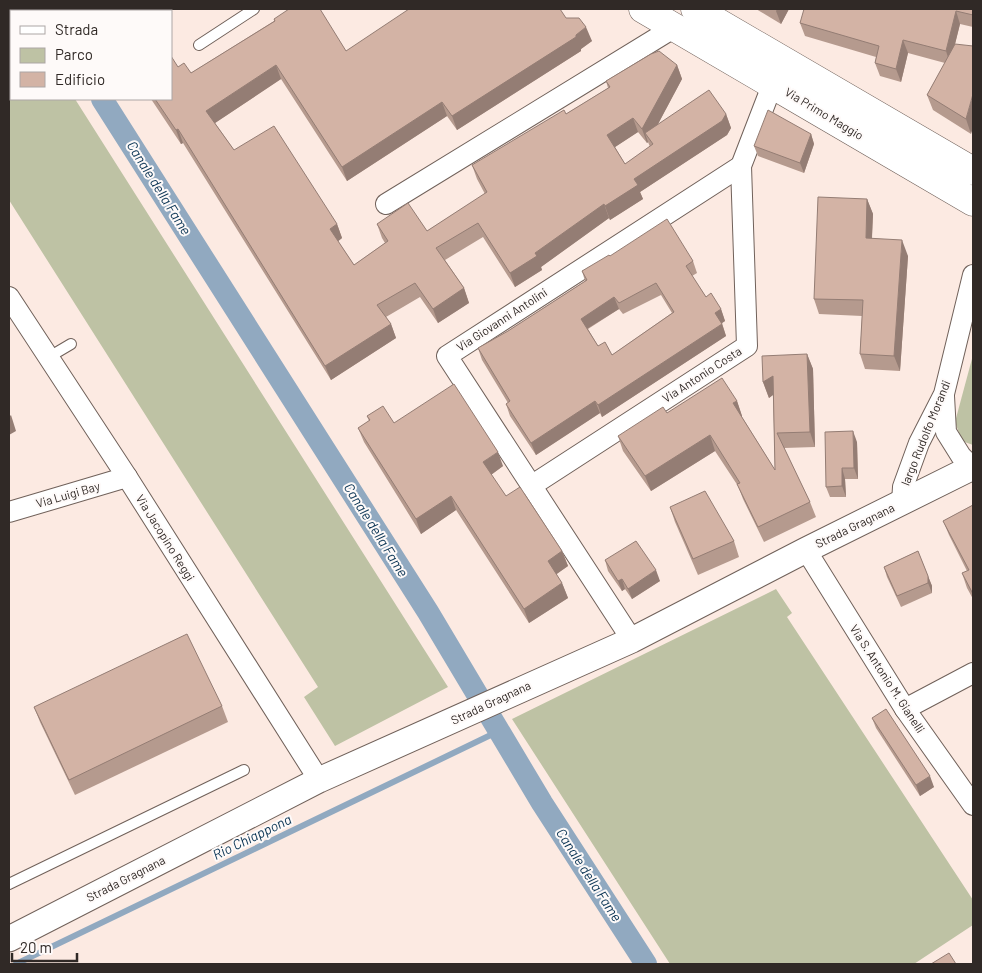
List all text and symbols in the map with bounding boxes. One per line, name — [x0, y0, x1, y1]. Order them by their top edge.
legend — [10, 10, 172, 100]
text: Strada — [55, 20, 98, 38]
text: Parco — [55, 45, 93, 63]
text: Edificio — [55, 70, 105, 88]
street label: Via Primo Maggio — [783, 84, 866, 142]
water label: Canale della Fame — [124, 138, 195, 238]
street label: Via Giovanni Antolini — [453, 285, 549, 354]
street label: Via Antonio Costa — [659, 343, 744, 405]
street label: largo Rudolfo Morandi — [898, 378, 953, 487]
street label: Via Luigi Bay — [34, 478, 102, 510]
water label: Canale della Fame — [341, 480, 412, 580]
street label: Via Jacopino Reggi — [134, 492, 198, 583]
street label: Strada Gragnana — [813, 500, 896, 550]
street label: Via S. Antonio M. Gianelli — [848, 622, 928, 735]
street label: Strada Gragnana — [448, 677, 533, 727]
water label: Rio Chiappona — [210, 810, 294, 863]
water label: Canale della Fame — [553, 825, 626, 924]
street label: Strada Gragnana — [84, 852, 167, 904]
scale bar — [12, 930, 78, 962]
text: 20 m — [20, 938, 52, 956]

